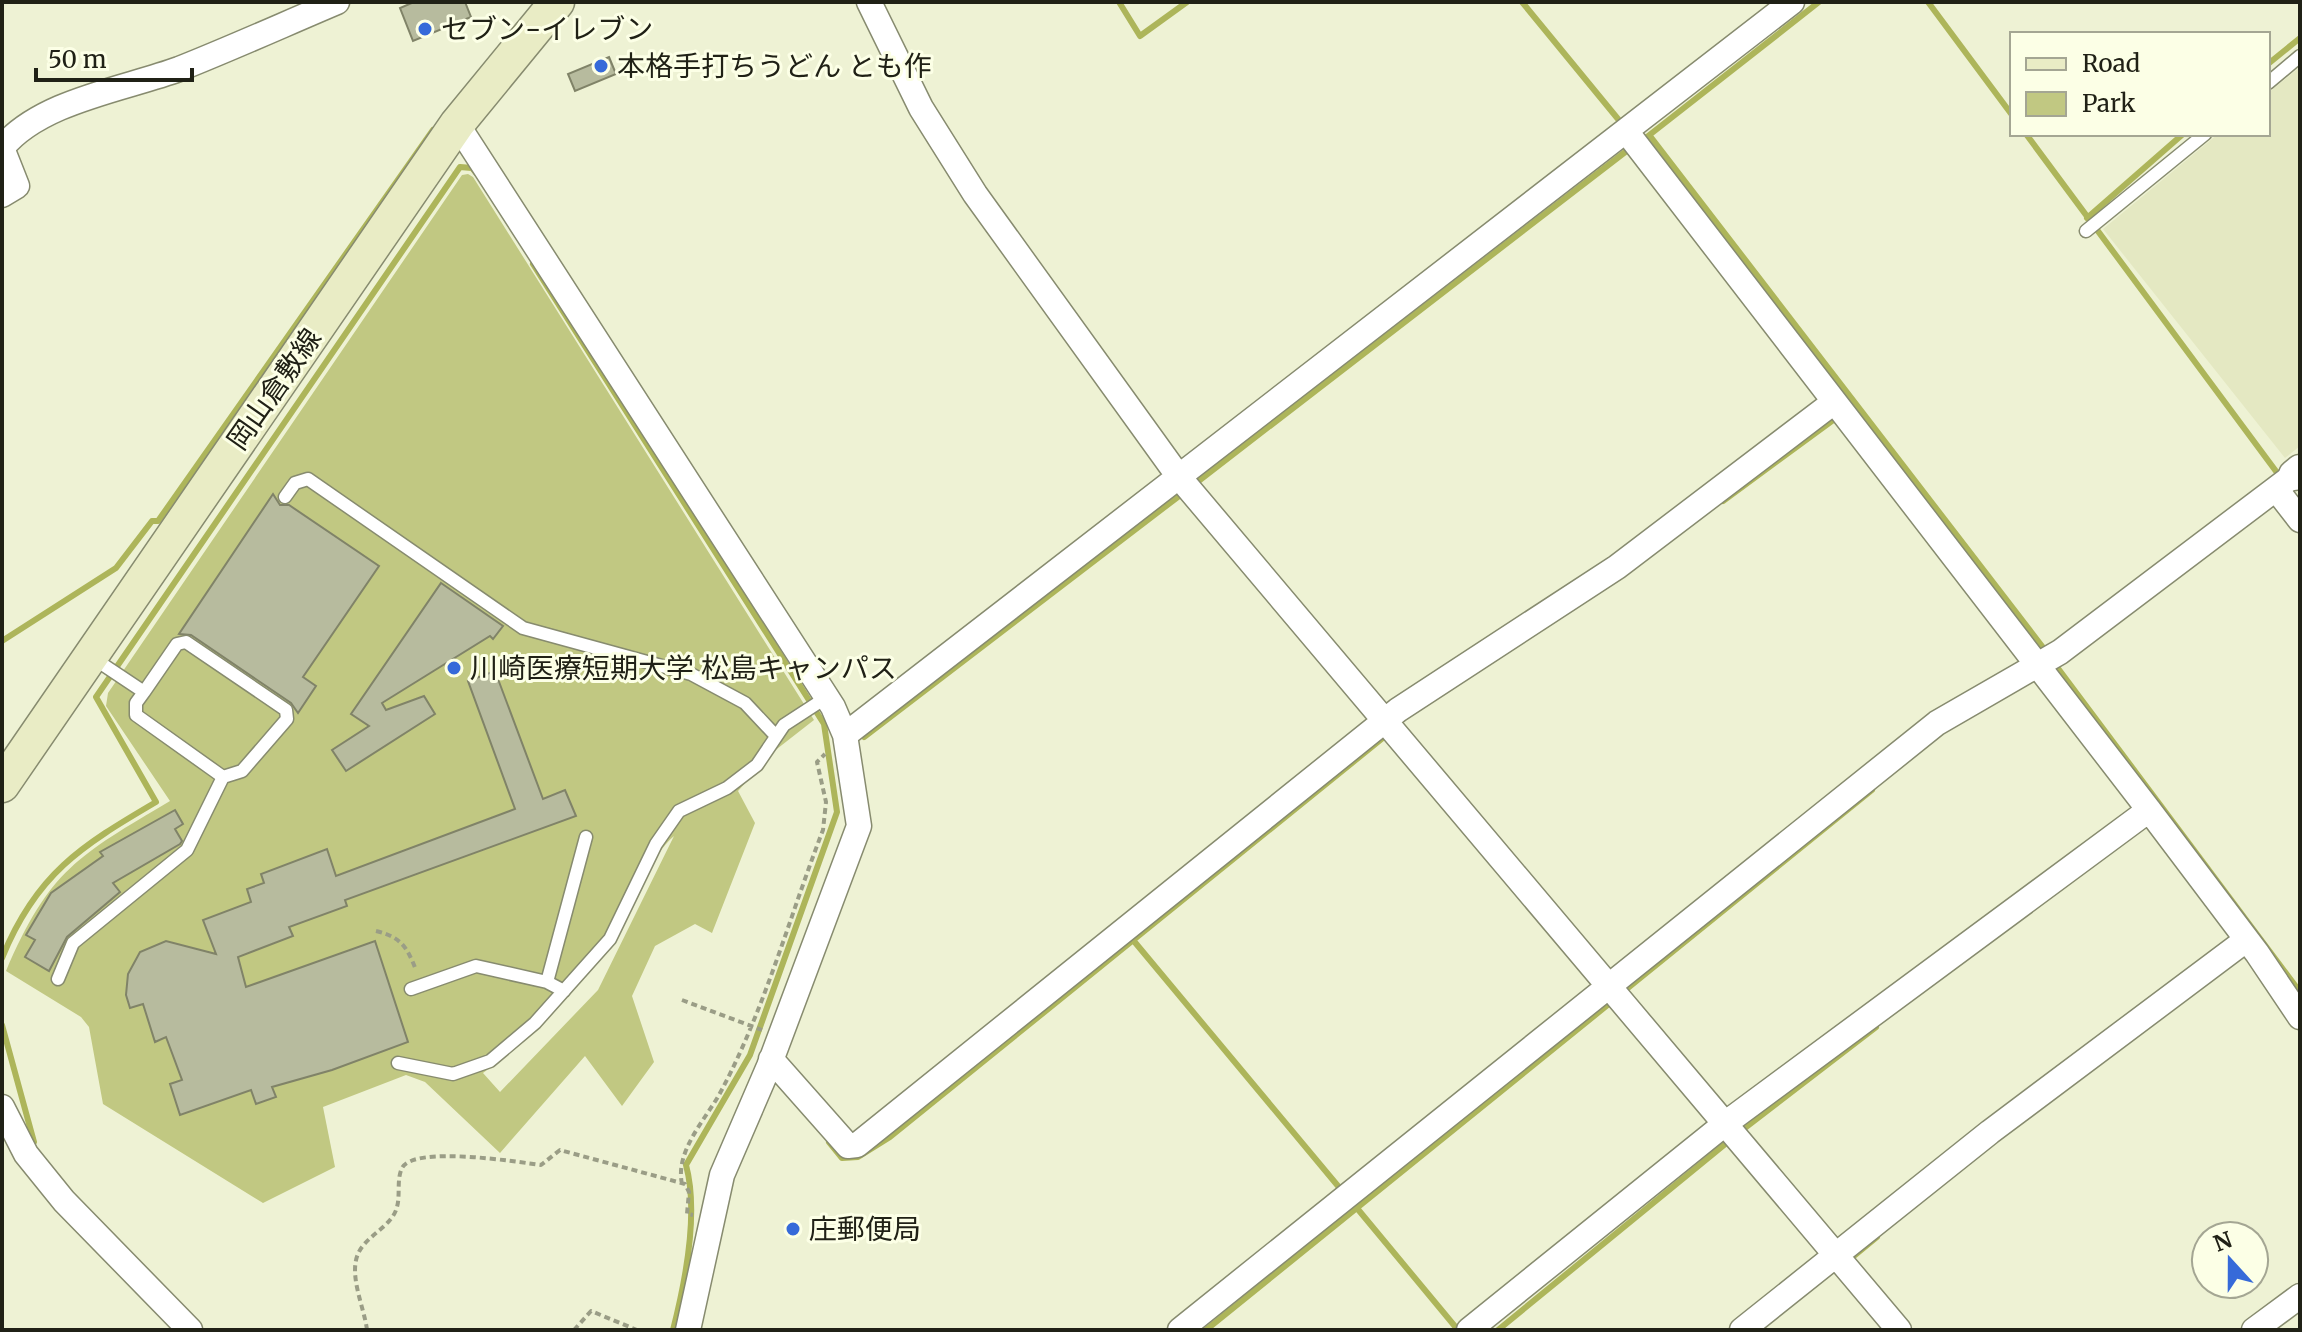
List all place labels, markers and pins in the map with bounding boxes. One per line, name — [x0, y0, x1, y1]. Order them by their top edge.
place label: セブン-イレブン — [441, 11, 653, 47]
marker: セブン-イレブン — [416, 20, 434, 38]
place label: 本格手打ちうどん とも作 — [617, 48, 932, 84]
marker: 本格手打ちうどん とも作 — [592, 57, 610, 75]
place label: 川崎医療短期大学 松島キャンパス — [470, 650, 897, 686]
marker: 川崎医療短期大学 松島キャンパス — [445, 659, 463, 677]
place label: 庄郵便局 — [809, 1211, 921, 1247]
marker: 庄郵便局 — [784, 1220, 802, 1238]

